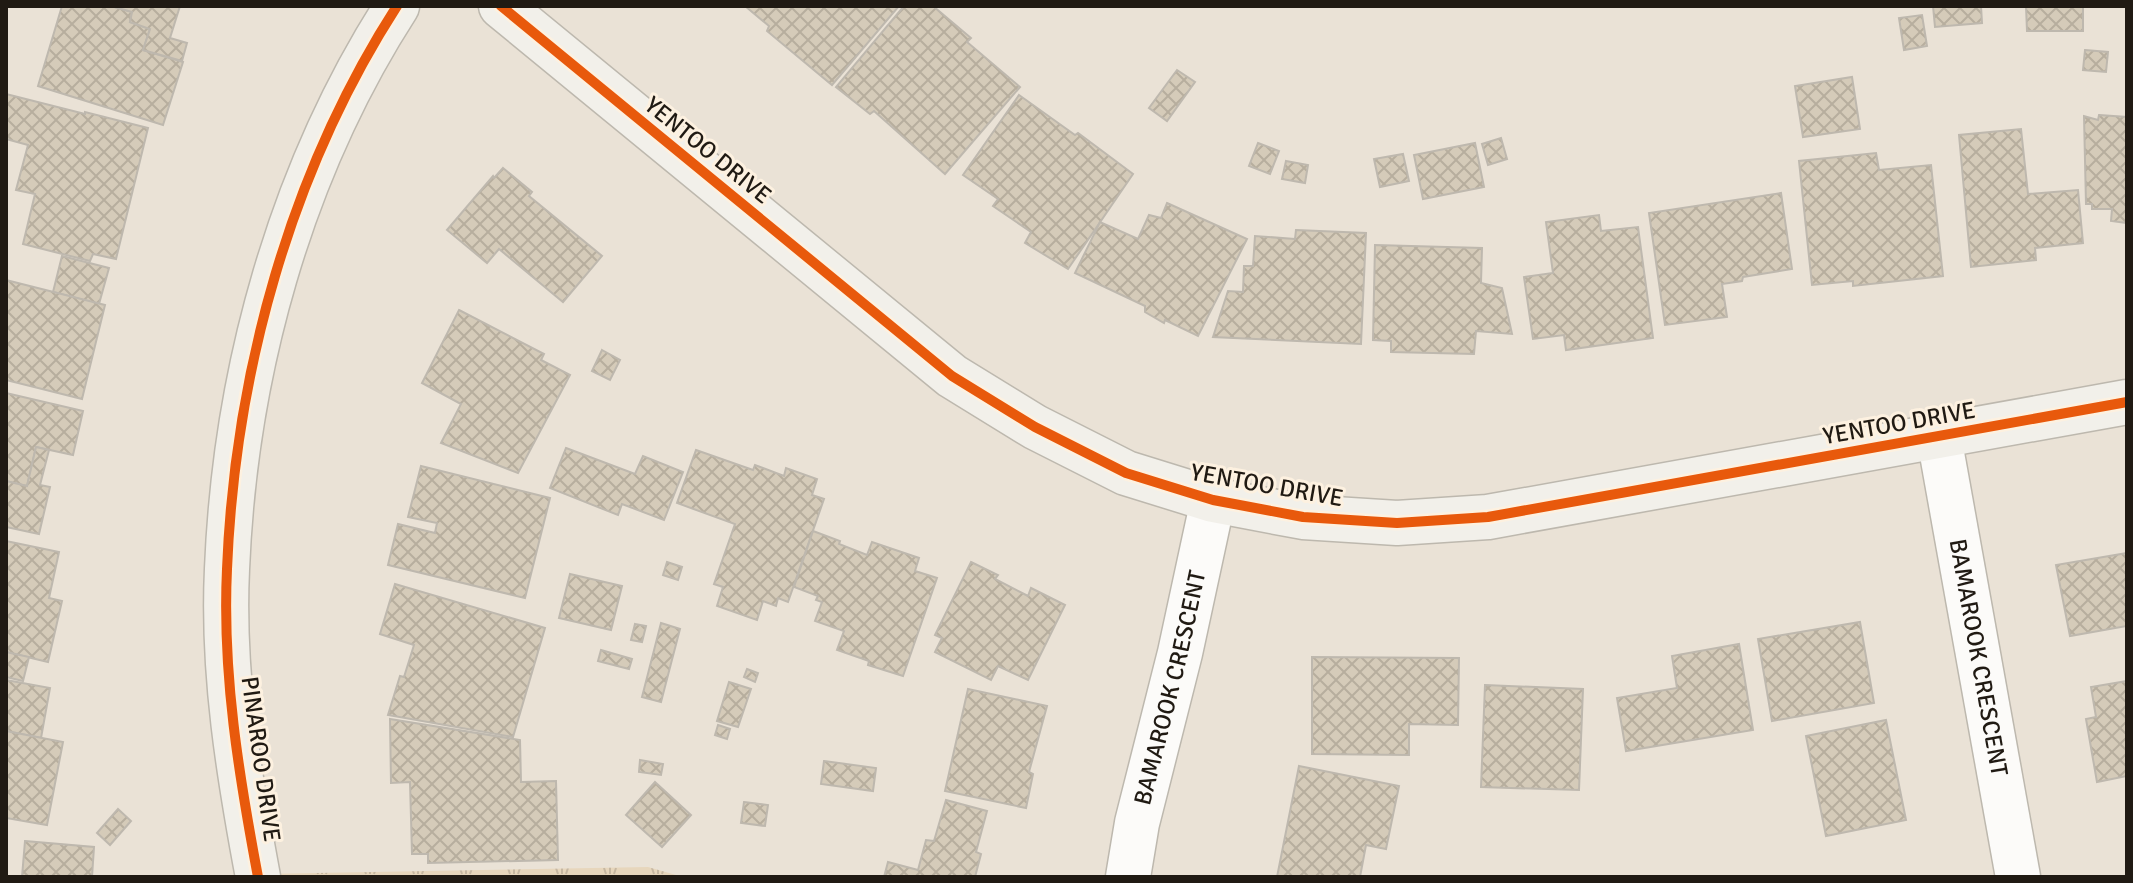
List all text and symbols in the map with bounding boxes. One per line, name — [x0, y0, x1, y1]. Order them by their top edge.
street label: YENTOO DRIVE — [639, 90, 777, 210]
street label: YENTOO DRIVE — [1820, 395, 1978, 451]
street label: YENTOO DRIVE — [1188, 457, 1346, 513]
street label: BAMAROOK CRESCENT — [1943, 536, 2015, 779]
street label: BAMAROOK CRESCENT — [1127, 567, 1212, 808]
street label: PINAROO DRIVE — [235, 674, 287, 844]

